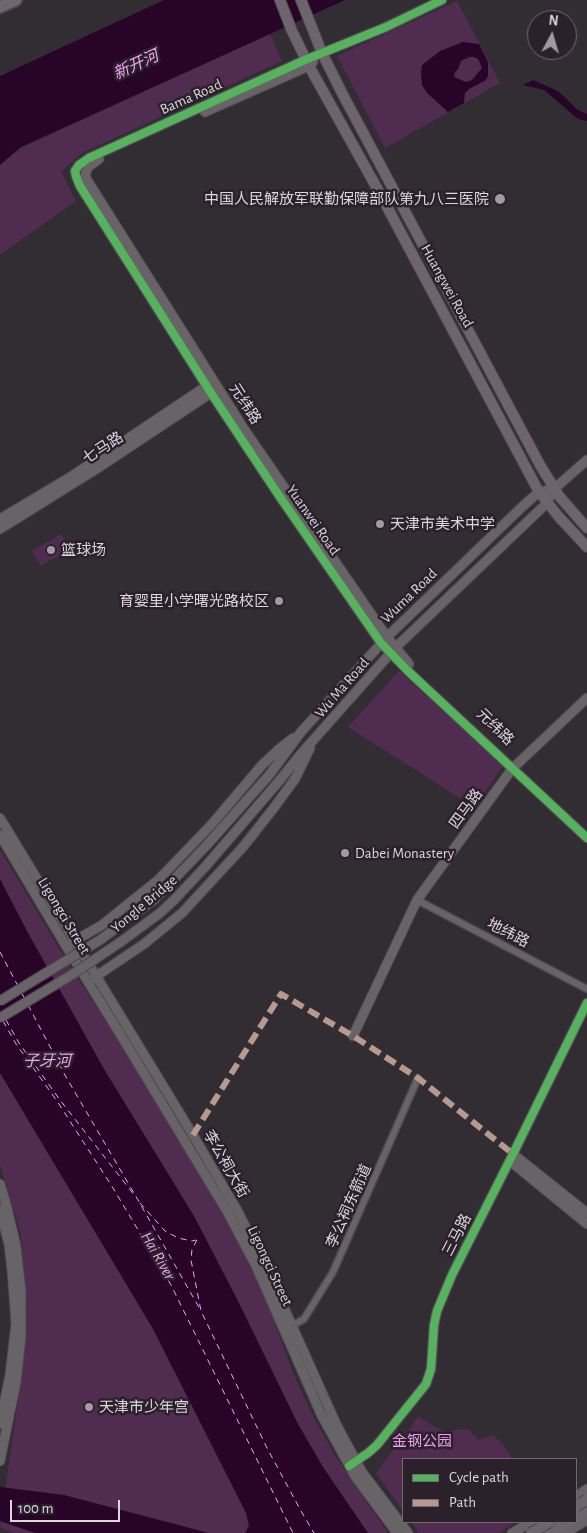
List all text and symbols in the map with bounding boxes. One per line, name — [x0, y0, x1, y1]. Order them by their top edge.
north arrow — [527, 10, 577, 60]
text: N — [548, 14, 559, 29]
water label: 新开河 — [110, 46, 162, 84]
street label: Bama Road — [157, 75, 225, 119]
place label: 中国人民解放军联勤保障部队第九八三医院 — [204, 190, 489, 208]
marker: 中国人民解放军联勤保障部队第九八三医院 — [493, 192, 507, 206]
street label: Huangwei Road — [417, 241, 477, 331]
street label: 元纬路 — [225, 380, 265, 428]
street label: 七马路 — [79, 428, 127, 468]
street label: Yuanwei Road — [282, 481, 344, 559]
place label: 天津市美术中学 — [390, 515, 495, 533]
marker: 天津市美术中学 — [374, 518, 386, 530]
place label: 篮球场 — [61, 541, 106, 559]
marker: 篮球场 — [45, 544, 57, 556]
street label: Wuma Road — [377, 565, 441, 627]
place label: 育婴里小学曙光路校区 — [119, 592, 269, 610]
marker: 育婴里小学曙光路校区 — [273, 595, 285, 607]
street label: Wu Ma Road — [311, 654, 373, 722]
street label: 元纬路 — [473, 705, 517, 749]
street label: 四马路 — [445, 786, 487, 832]
place label: Dabei Monastery — [355, 844, 454, 862]
marker: Dabei Monastery — [339, 847, 351, 859]
street label: Yongle Bridge — [107, 871, 181, 937]
street label: Ligongci Street — [34, 874, 94, 958]
street label: 地纬路 — [484, 915, 532, 951]
water label: 子牙河 — [23, 1051, 71, 1071]
street label: 李公祠大街 — [199, 1127, 253, 1201]
street label: 李公祠东箭道 — [322, 1161, 376, 1251]
street label: 三马路 — [439, 1211, 475, 1259]
street label: Ligongci Street — [244, 1223, 296, 1309]
water label: Hai River — [137, 1228, 179, 1284]
place label: 天津市少年宫 — [99, 1398, 189, 1416]
marker: 天津市少年宫 — [83, 1401, 95, 1413]
park label: 金钢公园 — [392, 1432, 452, 1450]
legend — [402, 1458, 577, 1523]
text: Cycle path — [449, 1470, 509, 1485]
scale bar — [12, 1490, 122, 1522]
text: Path — [449, 1495, 476, 1510]
text: 100 m — [18, 1501, 53, 1516]

